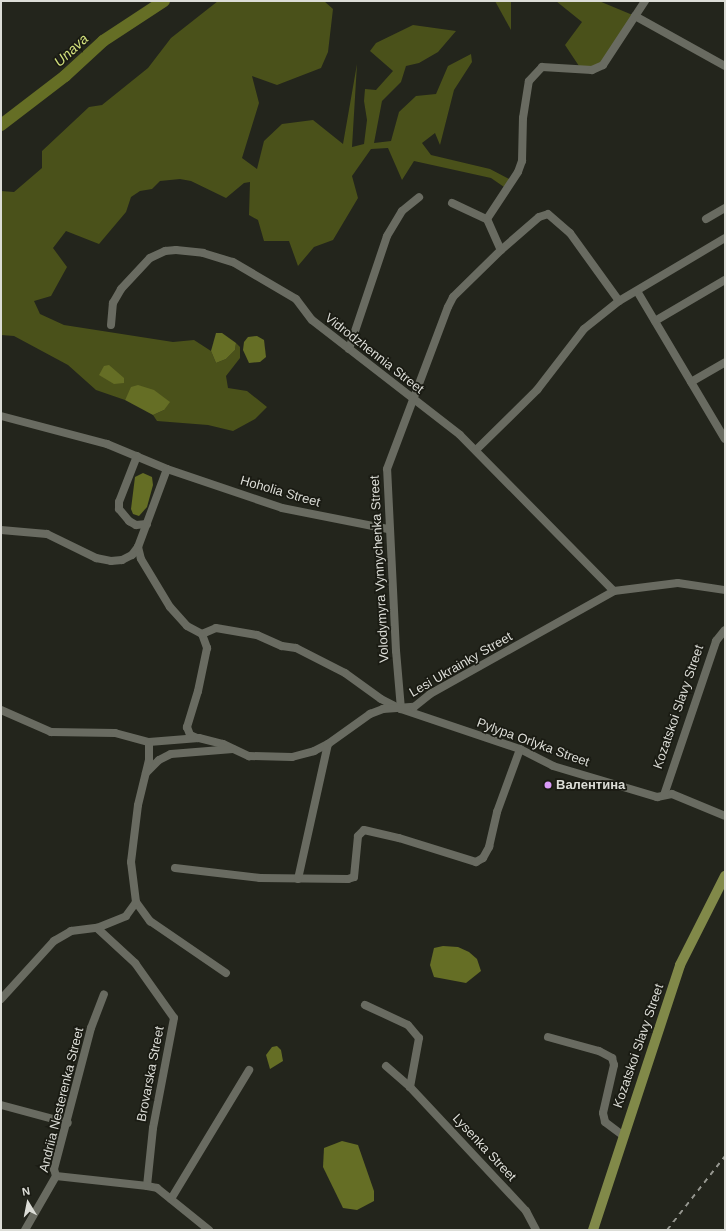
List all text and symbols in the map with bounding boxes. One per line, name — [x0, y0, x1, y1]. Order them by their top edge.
water label: Unava — [50, 30, 92, 70]
street label: Vidrodzhennia Street — [321, 311, 427, 397]
street label: Hoholia Street — [238, 473, 322, 511]
street label: Volodymyra Vynnychenka Street — [367, 475, 393, 663]
street label: Lesi Ukrainky Street — [407, 629, 515, 701]
street label: Kozatskoi Slavy Street — [650, 643, 708, 771]
street label: Pylypa Orlyka Street — [475, 715, 591, 771]
place label: Валентина — [556, 777, 625, 793]
marker: Валентина — [543, 780, 553, 790]
street label: Kozatskoi Slavy Street — [610, 982, 668, 1110]
street label: Brovarska Street — [134, 1025, 168, 1123]
street label: Andriia Nesterenka Street — [36, 1026, 88, 1174]
street label: Lysenka Street — [449, 1111, 519, 1185]
north arrow — [8, 1183, 48, 1223]
text: N — [21, 1185, 31, 1198]

